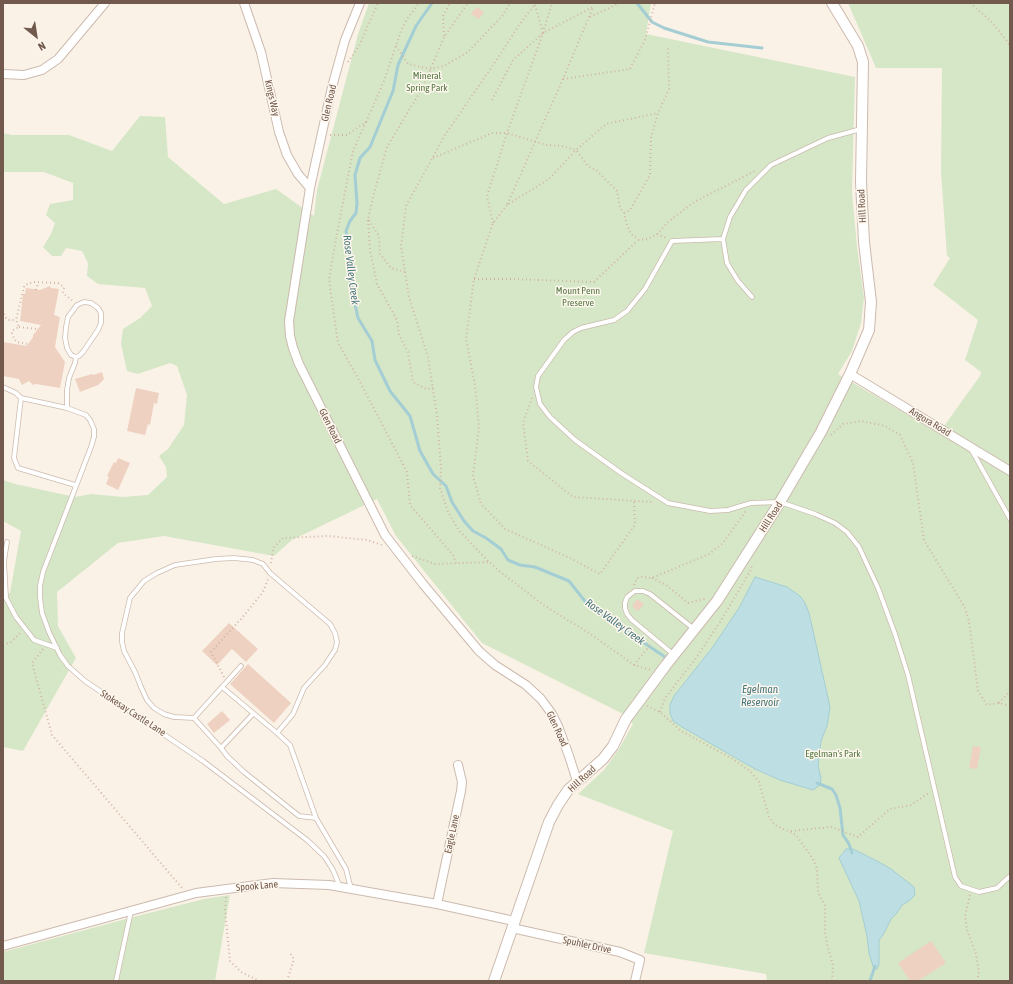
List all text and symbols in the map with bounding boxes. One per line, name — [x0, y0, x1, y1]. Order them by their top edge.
north arrow — [16, 16, 56, 56]
text: N — [36, 40, 48, 53]
park label: Mineral Spring Park — [406, 70, 448, 94]
street label: Kings Way — [262, 79, 282, 117]
street label: Glen Road — [319, 83, 339, 123]
street label: Hill Road — [855, 189, 869, 223]
water label: Rose Valley Creek — [340, 234, 362, 306]
park label: Mount Penn Preserve — [556, 285, 600, 308]
street label: Angora Road — [907, 405, 953, 439]
street label: Glen Road — [316, 406, 344, 446]
street label: Hill Road — [757, 500, 785, 534]
water label: Rose Valley Creek — [583, 596, 647, 648]
water label: Egelman Reservoir — [741, 683, 779, 709]
street label: Stokesay Castle Lane — [98, 687, 168, 739]
street label: Glen Road — [544, 709, 570, 749]
park label: Egelman's Park — [805, 748, 861, 760]
street label: Hill Road — [566, 763, 598, 795]
street label: Eagle Lane — [442, 813, 462, 855]
street label: Spook Lane — [236, 878, 278, 894]
street label: Spuhler Drive — [562, 934, 612, 956]

